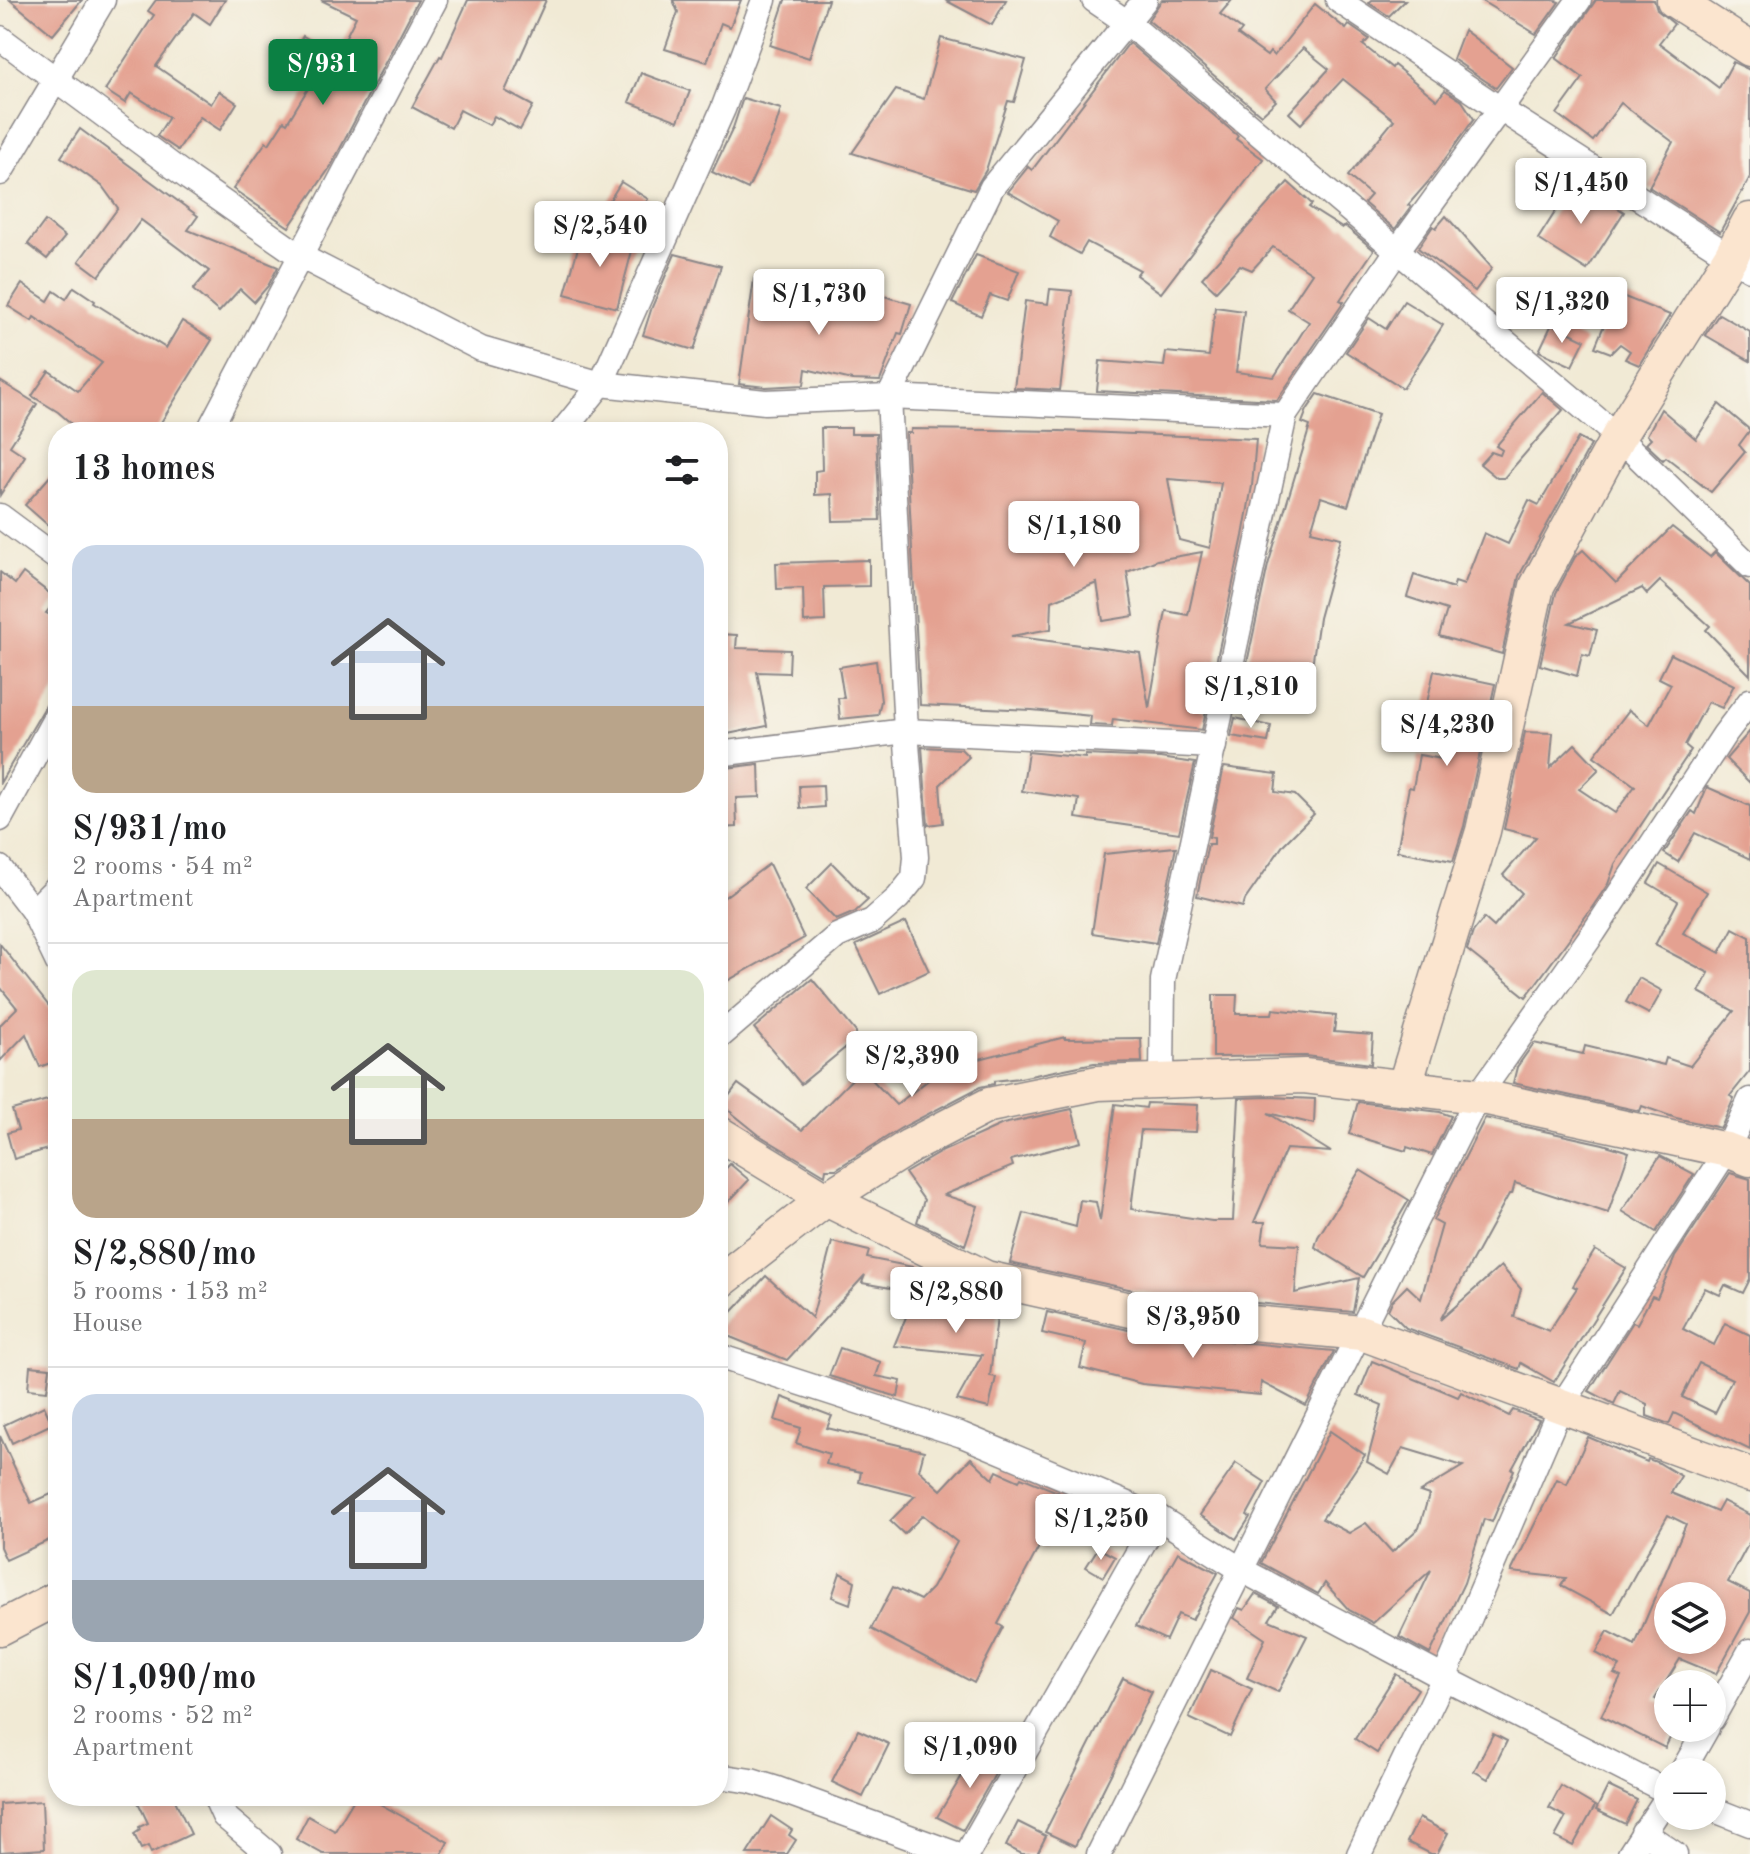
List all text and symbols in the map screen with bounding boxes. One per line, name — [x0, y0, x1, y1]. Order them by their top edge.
pin: S/931 — [267, 39, 379, 107]
text: S/931 — [286, 52, 360, 78]
pin: S/1,450 — [1507, 158, 1655, 226]
text: S/1,450 — [1533, 171, 1629, 197]
pin: S/2,540 — [526, 201, 674, 269]
text: S/2,540 — [552, 214, 648, 240]
pin: S/1,730 — [745, 269, 893, 337]
pin: S/1,320 — [1488, 277, 1636, 345]
text: S/1,730 — [771, 282, 867, 308]
text: S/1,320 — [1514, 290, 1610, 316]
icon: filters — [660, 448, 704, 492]
text: 13 homes — [72, 453, 215, 487]
pin: S/1,180 — [1000, 501, 1148, 569]
text: S/1,180 — [1026, 514, 1122, 540]
icon: home — [316, 597, 460, 741]
pin: S/1,810 — [1177, 662, 1325, 730]
text: S/1,810 — [1203, 675, 1299, 701]
pin: S/4,230 — [1373, 700, 1521, 768]
text: S/4,230 — [1399, 713, 1495, 739]
text: S/931/mo — [72, 813, 227, 847]
text: 2 rooms · 54 m² — [72, 854, 253, 880]
text: Apartment — [72, 886, 194, 912]
icon: home — [316, 1022, 460, 1166]
pin: S/2,390 — [838, 1031, 986, 1099]
text: S/2,390 — [864, 1044, 960, 1070]
text: S/2,880/mo — [72, 1238, 256, 1272]
pin: S/2,880 — [882, 1267, 1030, 1335]
text: 5 rooms · 153 m² — [72, 1279, 268, 1305]
text: S/2,880 — [908, 1280, 1004, 1306]
pin: S/3,950 — [1119, 1292, 1267, 1360]
text: S/3,950 — [1145, 1305, 1241, 1331]
text: House — [72, 1311, 143, 1337]
icon: home — [316, 1446, 460, 1590]
pin: S/1,250 — [1027, 1494, 1175, 1562]
text: S/1,250 — [1053, 1507, 1149, 1533]
map controls — [1654, 1582, 1726, 1830]
button: layers — [1654, 1582, 1726, 1654]
text: S/1,090/mo — [72, 1662, 256, 1696]
button: + — [1654, 1670, 1726, 1742]
text: 2 rooms · 52 m² — [72, 1703, 253, 1729]
pin: S/1,090 — [896, 1722, 1044, 1790]
text: Apartment — [72, 1735, 194, 1761]
text: S/1,090 — [922, 1735, 1018, 1761]
button: − — [1654, 1758, 1726, 1830]

